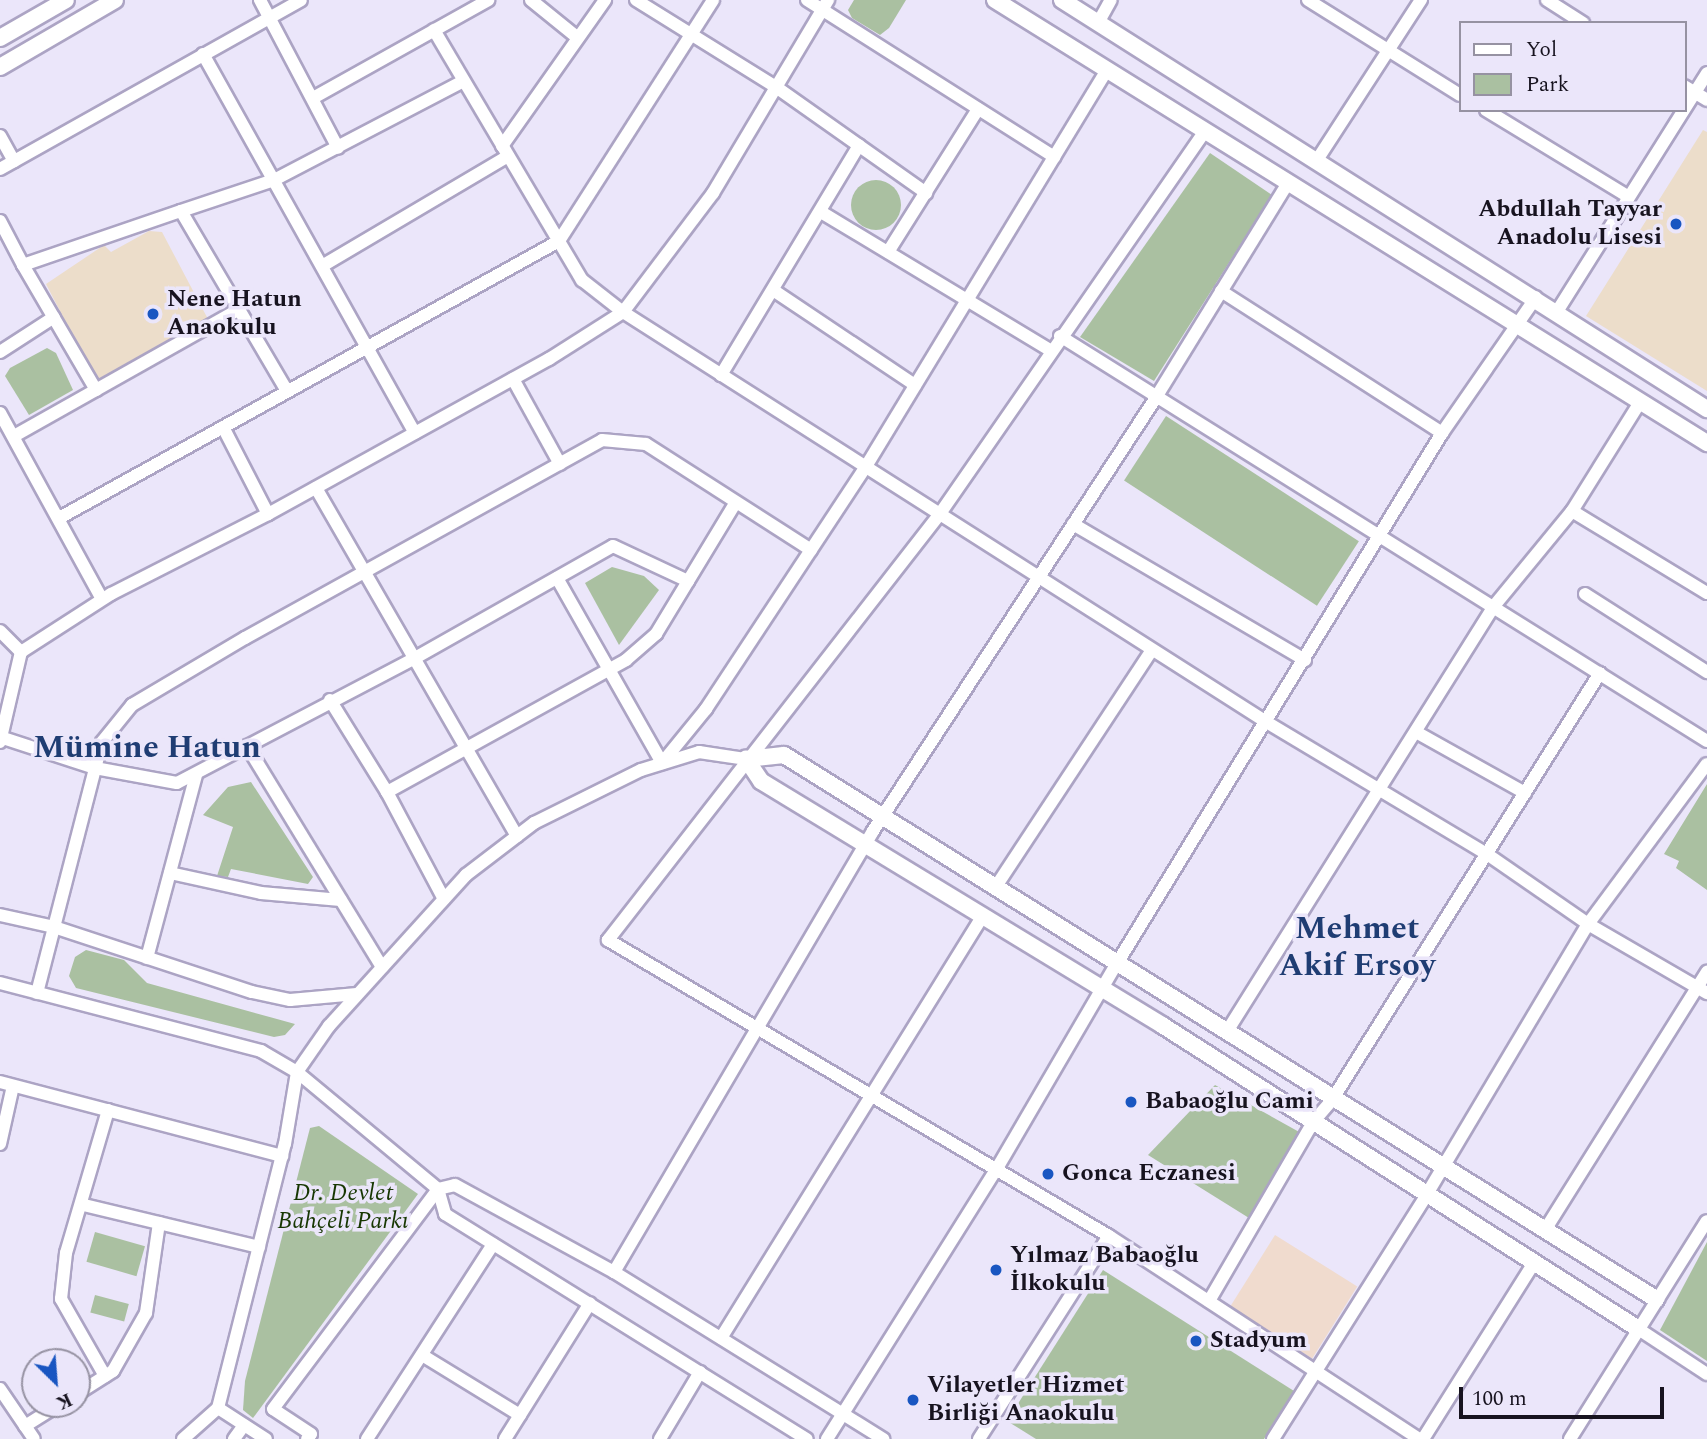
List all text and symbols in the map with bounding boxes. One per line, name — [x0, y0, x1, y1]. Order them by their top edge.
legend — [1458, 21, 1686, 112]
text: Yol — [1526, 34, 1557, 66]
text: Park — [1526, 69, 1569, 101]
place label: Abdullah Tayyar Anadolu Lisesi — [1478, 196, 1662, 252]
marker: Abdullah Tayyar Anadolu Lisesi — [1668, 216, 1684, 232]
place label: Nene Hatun Anaokulu — [167, 286, 302, 342]
marker: Nene Hatun Anaokulu — [145, 306, 161, 322]
district label: Mümine Hatun — [33, 729, 261, 767]
district label: Mehmet Akif Ersoy — [1279, 911, 1435, 986]
place label: Babaoğlu Cami — [1145, 1088, 1314, 1116]
marker: Babaoğlu Cami — [1123, 1094, 1139, 1110]
place label: Gonca Eczanesi — [1062, 1160, 1236, 1188]
marker: Gonca Eczanesi — [1040, 1166, 1056, 1182]
park label: Dr. Devlet Bahçeli Parkı — [277, 1180, 409, 1236]
place label: Yılmaz Babaoğlu İlkokulu — [1010, 1242, 1199, 1298]
marker: Yılmaz Babaoğlu İlkokulu — [988, 1262, 1004, 1278]
place label: Stadyum — [1210, 1327, 1307, 1355]
marker: Stadyum — [1188, 1333, 1204, 1349]
north arrow — [21, 1348, 91, 1418]
place label: Vilayetler Hizmet Birliği Anaokulu — [927, 1372, 1124, 1428]
scale bar — [1462, 1372, 1667, 1416]
text: 100 m — [1472, 1383, 1527, 1415]
text: K — [51, 1384, 77, 1417]
marker: Vilayetler Hizmet Birliği Anaokulu — [905, 1392, 921, 1408]

